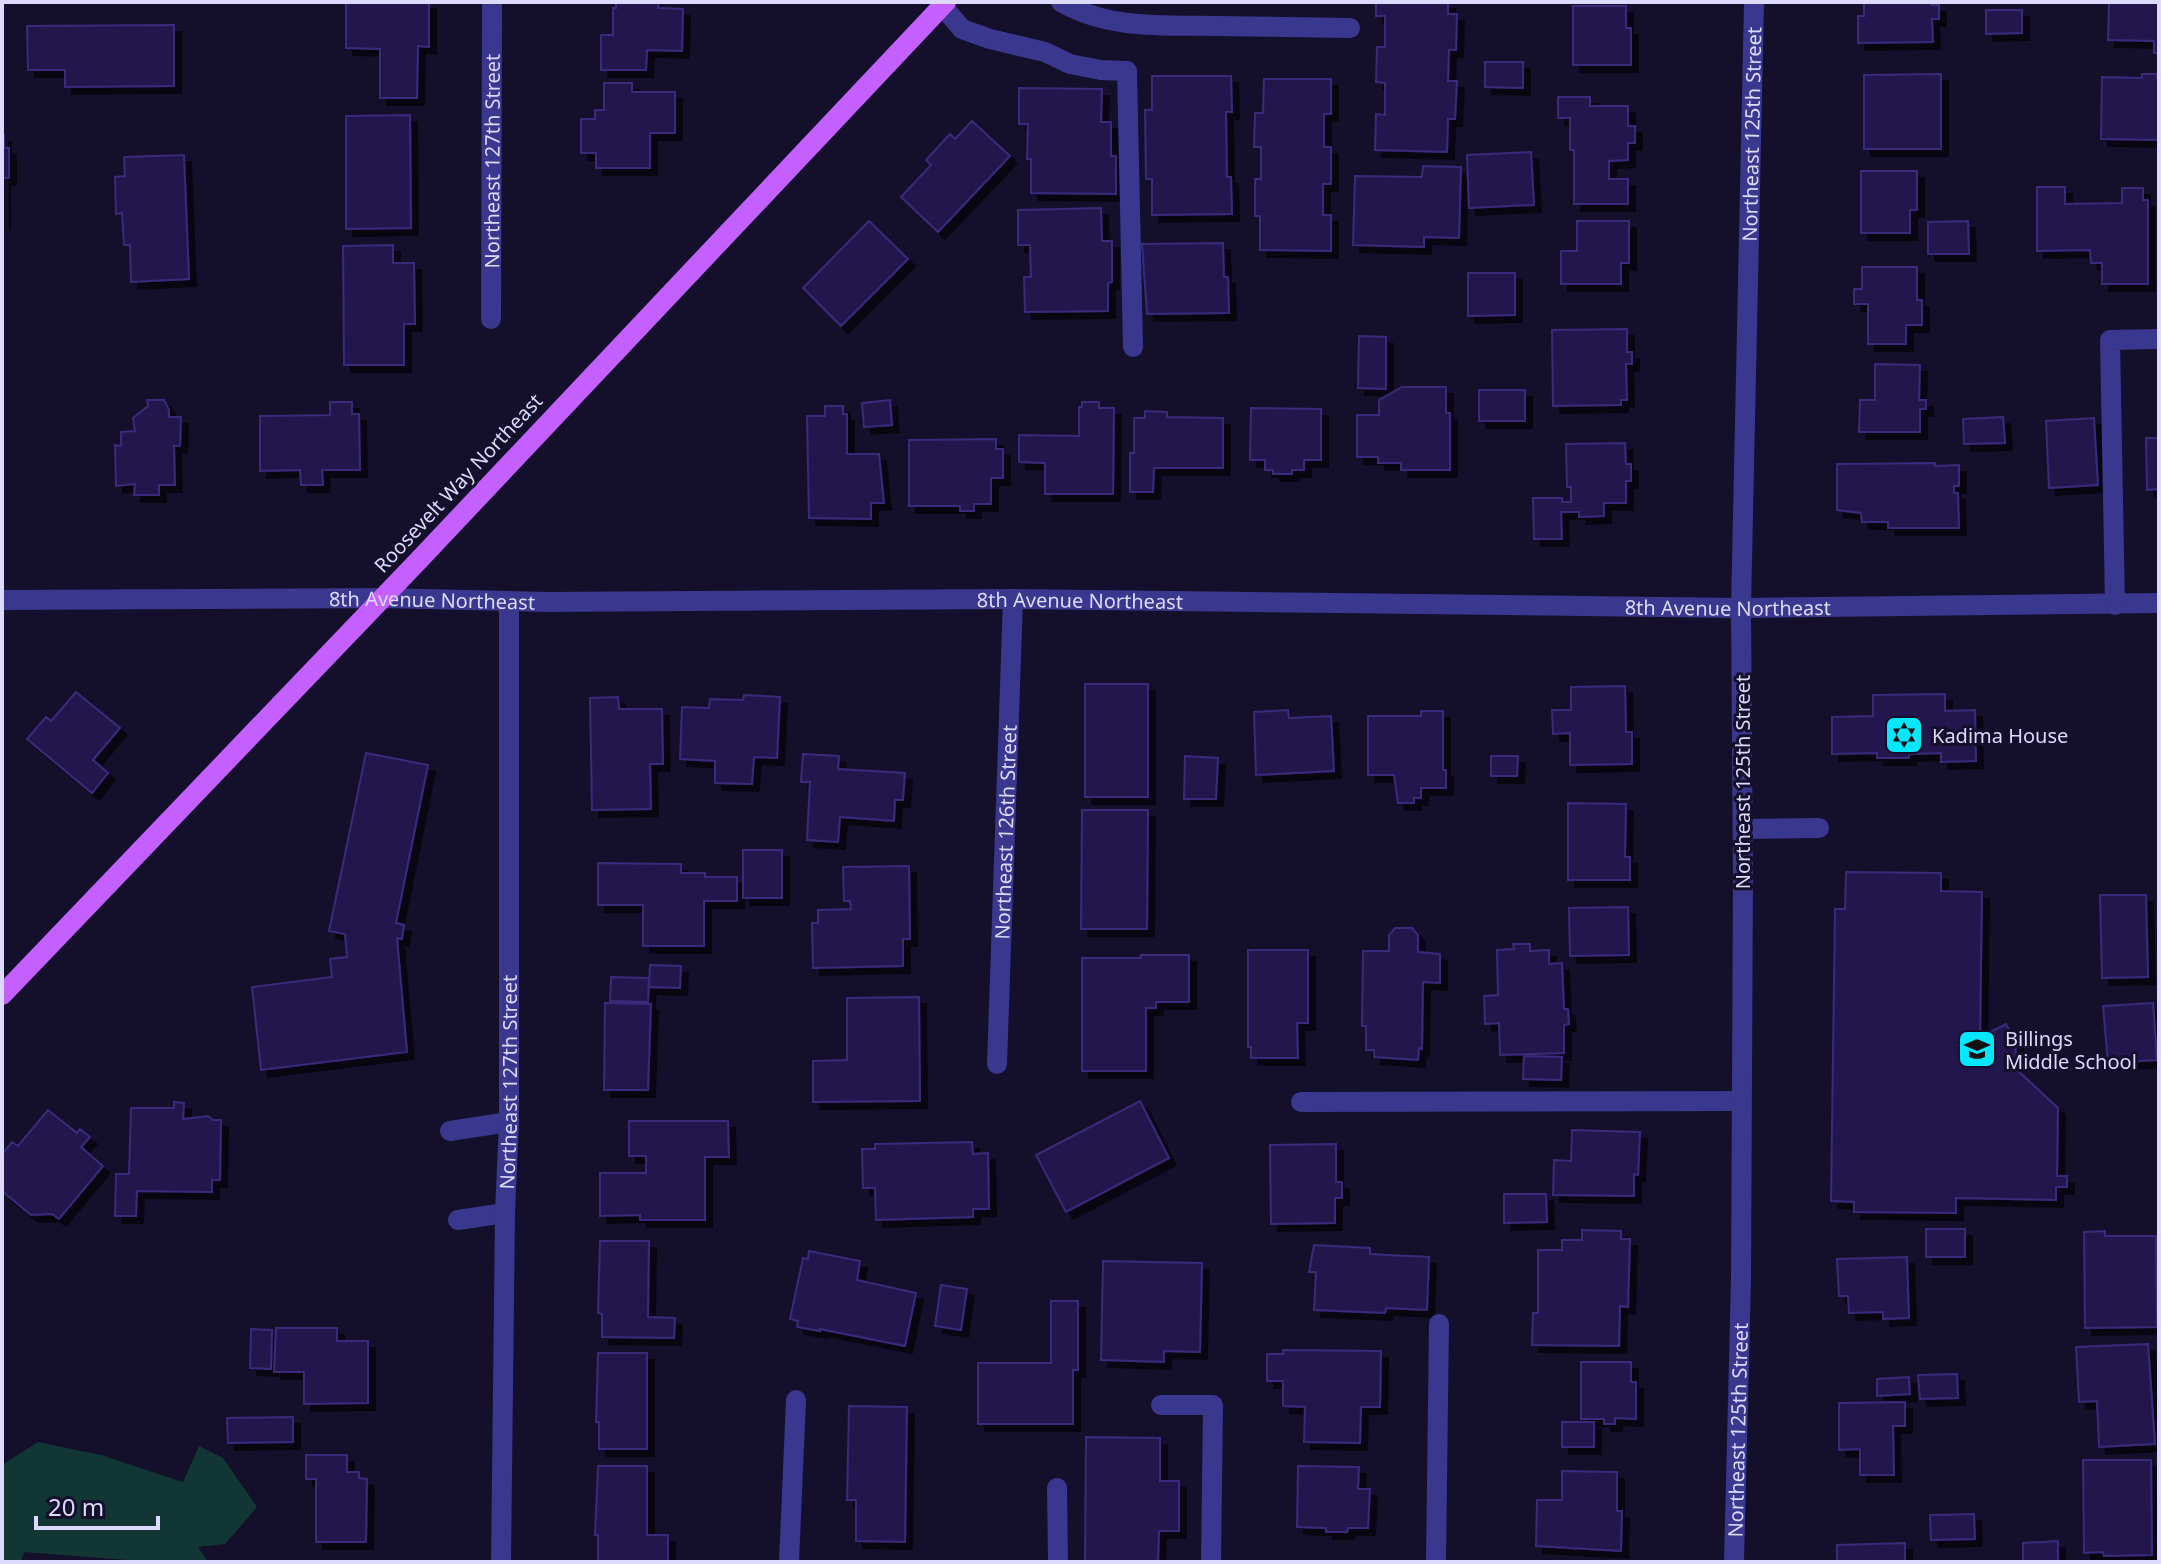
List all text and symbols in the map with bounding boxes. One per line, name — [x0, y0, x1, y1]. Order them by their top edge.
street label: Northeast 125th Street — [1735, 27, 1767, 242]
street label: Northeast 127th Street — [478, 54, 505, 268]
street label: Roosevelt Way Northeast — [368, 388, 548, 578]
street label: 8th Avenue Northeast — [329, 584, 535, 615]
street label: 8th Avenue Northeast — [977, 585, 1183, 615]
street label: 8th Avenue Northeast — [1625, 593, 1831, 622]
street label: Northeast 125th Street — [1729, 675, 1756, 889]
synagogue icon: Kadima House — [1883, 714, 1925, 756]
place label: Kadima House — [1932, 722, 2068, 749]
street label: Northeast 126th Street — [988, 724, 1022, 940]
street label: Northeast 127th Street — [493, 975, 523, 1190]
place label: Billings Middle School — [2005, 1025, 2137, 1075]
school or university icon: Billings Middle School — [1956, 1028, 1998, 1070]
street label: Northeast 125th Street — [1721, 1322, 1753, 1538]
scale bar — [36, 1480, 158, 1530]
text: 20 m — [48, 1490, 104, 1523]

